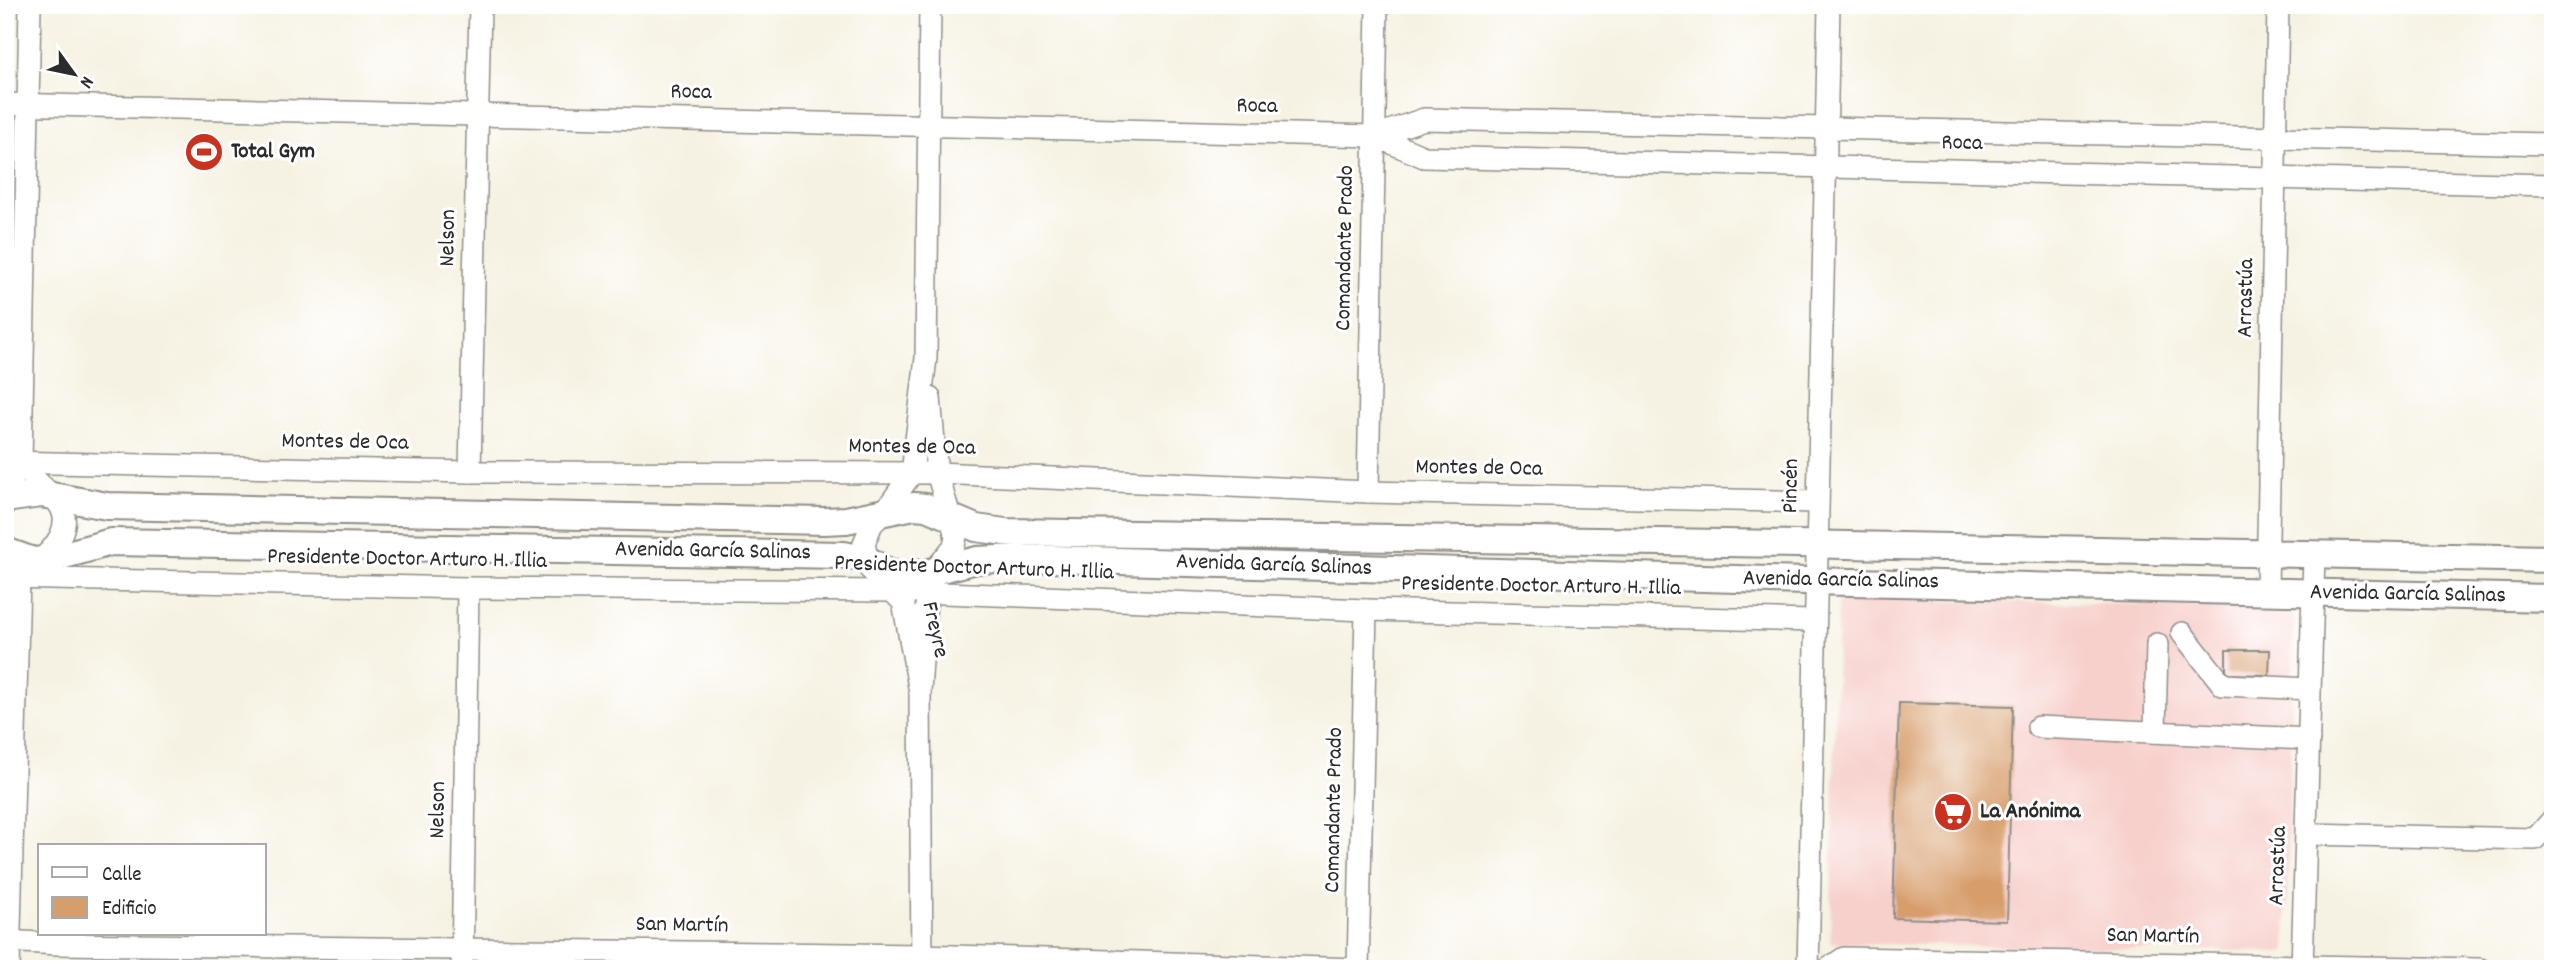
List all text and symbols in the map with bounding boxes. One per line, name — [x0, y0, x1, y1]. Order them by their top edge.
north arrow — [38, 38, 108, 108]
text: N — [71, 70, 99, 93]
street label: Roca — [670, 76, 713, 110]
street label: Roca — [1236, 90, 1279, 124]
street label: Roca — [1941, 127, 1984, 161]
sports icon: Total Gym — [183, 131, 225, 173]
place label: Total Gym — [231, 136, 315, 169]
street label: Comandante Prado — [1328, 165, 1364, 331]
street label: Nelson — [432, 209, 466, 267]
street label: Arrastúa — [2230, 257, 2264, 338]
street label: Montes de Oca — [281, 425, 410, 461]
street label: Montes de Oca — [848, 430, 977, 466]
street label: Montes de Oca — [1415, 451, 1544, 487]
street label: Pincén — [1775, 458, 1809, 514]
street label: Avenida García Salinas — [615, 534, 811, 570]
street label: Presidente Doctor Arturo H. Illia — [267, 541, 548, 579]
street label: Avenida García Salinas — [1175, 546, 1373, 586]
street label: Presidente Doctor Arturo H. Illia — [834, 548, 1116, 590]
street label: Avenida García Salinas — [1743, 563, 1939, 599]
street label: Presidente Doctor Arturo H. Illia — [1401, 568, 1682, 606]
street label: Avenida García Salinas — [2310, 577, 2506, 613]
street label: Freyre — [912, 599, 956, 661]
street label: Comandante Prado — [1317, 727, 1353, 893]
street label: Nelson — [422, 781, 456, 839]
supermarket icon: La Anónima — [1932, 791, 1974, 833]
place label: La Anónima — [1980, 796, 2082, 829]
street label: Arrastúa — [2261, 825, 2297, 906]
legend — [38, 844, 266, 936]
text: Calle — [102, 861, 141, 891]
text: Edificio — [102, 895, 157, 925]
street label: San Martín — [635, 909, 729, 943]
street label: San Martín — [2106, 920, 2200, 954]

